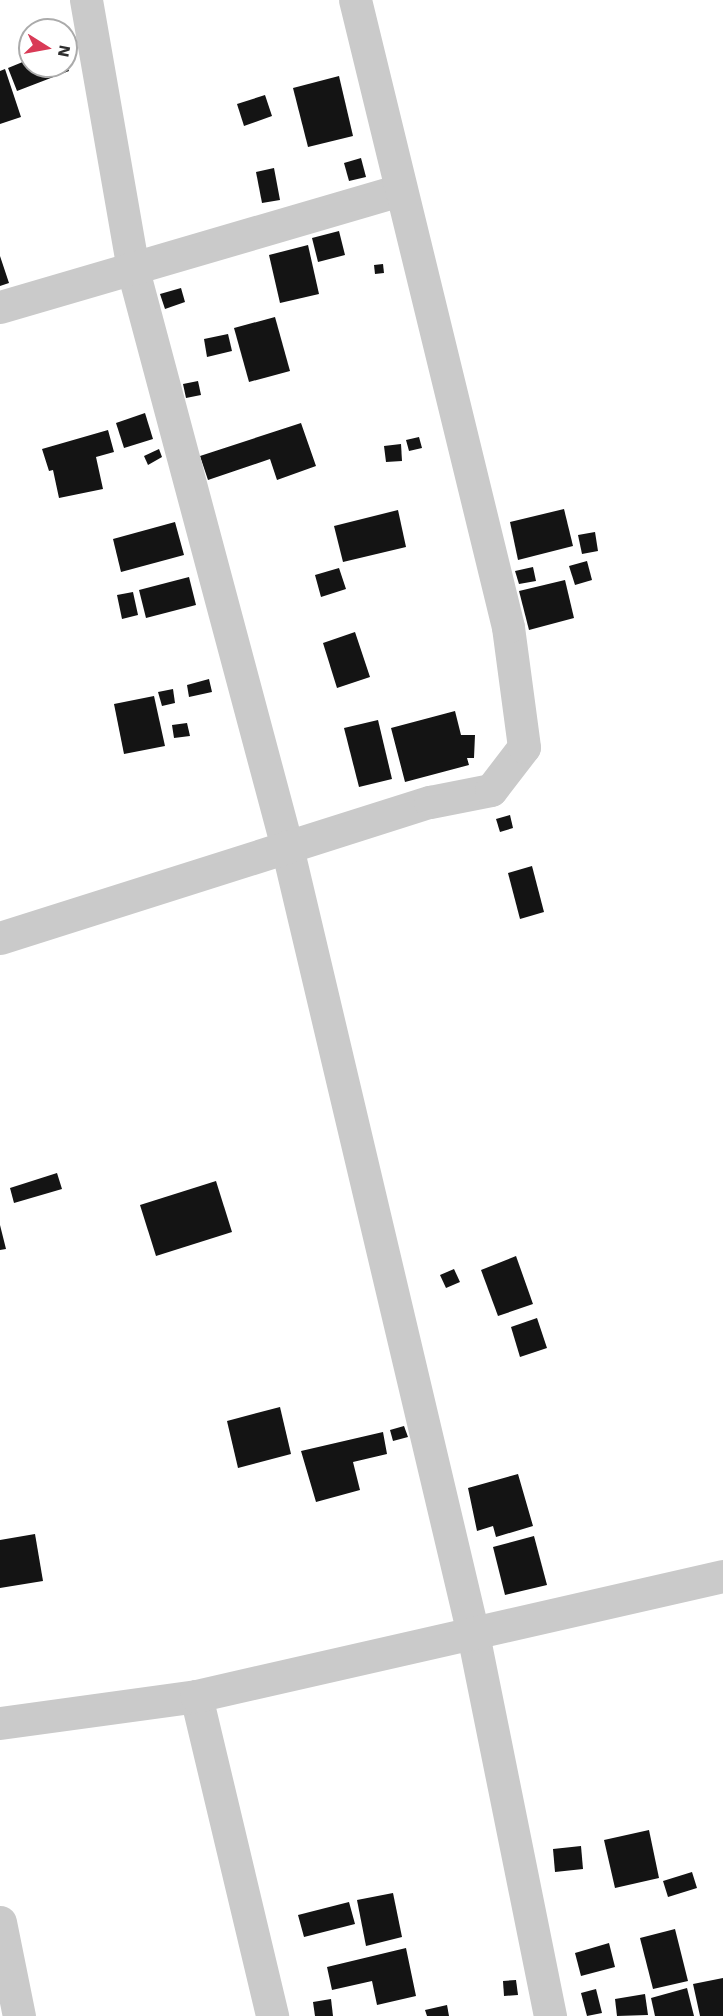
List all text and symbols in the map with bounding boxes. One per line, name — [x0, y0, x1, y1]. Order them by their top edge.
north arrow — [18, 18, 78, 78]
text: N — [54, 44, 75, 59]

